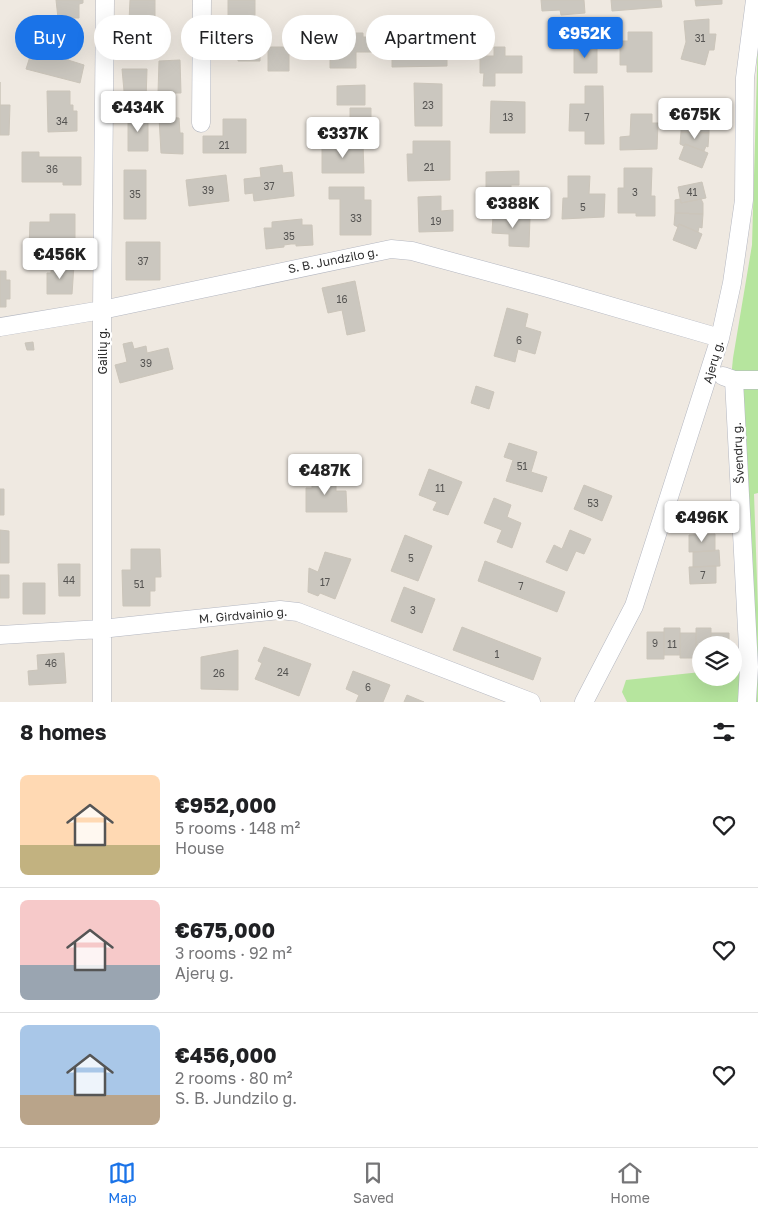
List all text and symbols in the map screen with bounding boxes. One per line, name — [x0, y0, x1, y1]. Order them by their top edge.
chip: Buy — [15, 15, 84, 60]
chip: Rent — [94, 15, 171, 60]
chip: Filters — [181, 15, 272, 60]
chip: New — [282, 15, 356, 60]
chip: Apartment — [366, 15, 495, 60]
pin: €952K — [550, 17, 620, 59]
text: €952K — [559, 23, 611, 43]
house number: 31 — [695, 32, 705, 44]
pin: €434K — [103, 90, 173, 133]
text: €434K — [112, 97, 164, 117]
pin: €675K — [660, 98, 730, 140]
house number: 23 — [422, 99, 434, 111]
text: €675K — [669, 104, 721, 124]
house number: 13 — [503, 111, 513, 123]
house number: 7 — [584, 111, 590, 123]
house number: 34 — [56, 115, 68, 127]
pin: €337K — [308, 116, 378, 159]
text: €337K — [317, 123, 369, 143]
house number: 21 — [219, 139, 229, 151]
house number: 21 — [424, 161, 434, 173]
house number: 36 — [46, 163, 58, 175]
house number: 37 — [263, 180, 275, 192]
house number: 39 — [202, 184, 214, 196]
pin: €388K — [478, 186, 548, 229]
house number: 3 — [632, 186, 638, 198]
house number: 41 — [687, 186, 698, 198]
house number: 35 — [129, 188, 141, 200]
text: €388K — [486, 193, 540, 213]
house number: 5 — [580, 201, 586, 213]
house number: 33 — [350, 212, 362, 224]
house number: 19 — [431, 215, 441, 227]
house number: 35 — [283, 230, 295, 242]
pin: €456K — [25, 238, 95, 280]
text: €456K — [34, 244, 86, 264]
street label: S. B. Jundzilo g. — [287, 244, 379, 276]
house number: 37 — [137, 255, 149, 267]
house number: 16 — [337, 293, 347, 305]
street label: Gailių g. — [95, 328, 110, 374]
house number: 6 — [516, 334, 522, 346]
street label: Ajerų g. — [700, 339, 726, 385]
house number: 39 — [140, 357, 152, 369]
street label: Švendrų g. — [729, 422, 747, 484]
pin: €487K — [290, 454, 360, 496]
text: €487K — [299, 460, 351, 480]
house number: 51 — [517, 460, 527, 472]
house number: 11 — [435, 482, 445, 494]
house number: 53 — [587, 497, 599, 509]
pin: €496K — [667, 500, 737, 543]
text: €496K — [675, 507, 729, 527]
house number: 5 — [408, 552, 414, 564]
house number: 7 — [700, 569, 706, 581]
house number: 44 — [63, 574, 75, 586]
house number: 17 — [320, 576, 330, 588]
house number: 51 — [134, 578, 144, 590]
house number: 7 — [518, 580, 524, 592]
street label: M. Girdvainio g. — [198, 604, 288, 626]
house number: 3 — [410, 604, 416, 616]
map controls — [692, 636, 742, 686]
button: layers — [692, 636, 742, 686]
house number: 9 — [652, 637, 658, 649]
house number: 11 — [667, 638, 677, 650]
house number: 1 — [495, 648, 500, 660]
house number: 46 — [45, 657, 57, 669]
house number: 24 — [277, 666, 289, 678]
house number: 26 — [213, 667, 225, 679]
house number: 6 — [365, 681, 371, 693]
icon: filters — [710, 718, 738, 746]
text: 8 homes — [20, 719, 107, 745]
text: €952,000 — [175, 792, 276, 818]
icon: home — [60, 795, 120, 855]
icon: heart — [710, 811, 738, 839]
text: 5 rooms · 148 m² — [175, 818, 300, 838]
text: House — [175, 838, 224, 858]
text: €675,000 — [175, 917, 275, 943]
icon: home — [60, 920, 120, 980]
icon: heart — [710, 936, 738, 964]
text: 3 rooms · 92 m² — [175, 943, 292, 963]
text: Ajerų g. — [175, 963, 234, 983]
text: €456,000 — [175, 1042, 277, 1068]
icon: home — [60, 1045, 120, 1105]
icon: heart — [710, 1061, 738, 1089]
text: 2 rooms · 80 m² — [175, 1068, 293, 1088]
text: S. B. Jundzilo g. — [175, 1088, 297, 1108]
tab: Map — [108, 1159, 137, 1206]
tab: Saved — [353, 1159, 394, 1206]
tab: Home — [610, 1159, 650, 1206]

